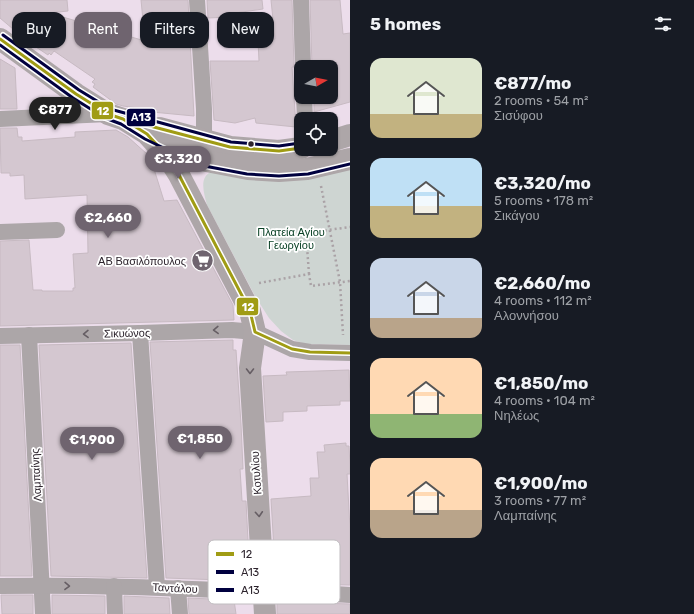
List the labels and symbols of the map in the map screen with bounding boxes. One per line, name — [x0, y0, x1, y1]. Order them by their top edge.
north arrow — [294, 60, 338, 104]
pin: €877 — [31, 97, 79, 131]
line badge: 12 — [91, 101, 114, 120]
text: 12 — [97, 105, 109, 118]
line badge: Α13 — [126, 108, 156, 127]
text: Α13 — [131, 111, 151, 124]
unlabelled marker — [246, 139, 256, 149]
pin: €3,320 — [145, 146, 211, 180]
pin: €2,660 — [75, 205, 141, 239]
park label: Πλατεία Αγίου Γεωργίου — [257, 226, 325, 252]
supermarket icon: ΑΒ Βασιλόπουλος — [189, 248, 215, 274]
place label: ΑΒ Βασιλόπουλος — [98, 255, 186, 268]
line badge: 12 — [236, 297, 259, 316]
text: 12 — [242, 301, 254, 314]
one-way arrow — [213, 326, 219, 334]
street label: Σικυώνος — [104, 327, 150, 340]
one-way arrow — [83, 330, 89, 338]
one-way arrow — [246, 368, 254, 374]
pin: €1,850 — [167, 426, 233, 460]
pin: €1,900 — [59, 427, 125, 461]
street label: Λαμπαίνης — [29, 448, 44, 502]
street label: Κοτυλίου — [248, 451, 265, 495]
one-way arrow — [254, 511, 263, 517]
legend — [208, 540, 340, 604]
text: 12 — [241, 548, 252, 561]
text: A13 — [241, 566, 260, 579]
street label: Ταντάλου — [152, 581, 198, 596]
one-way arrow — [64, 582, 70, 590]
text: Α13 — [241, 584, 260, 597]

